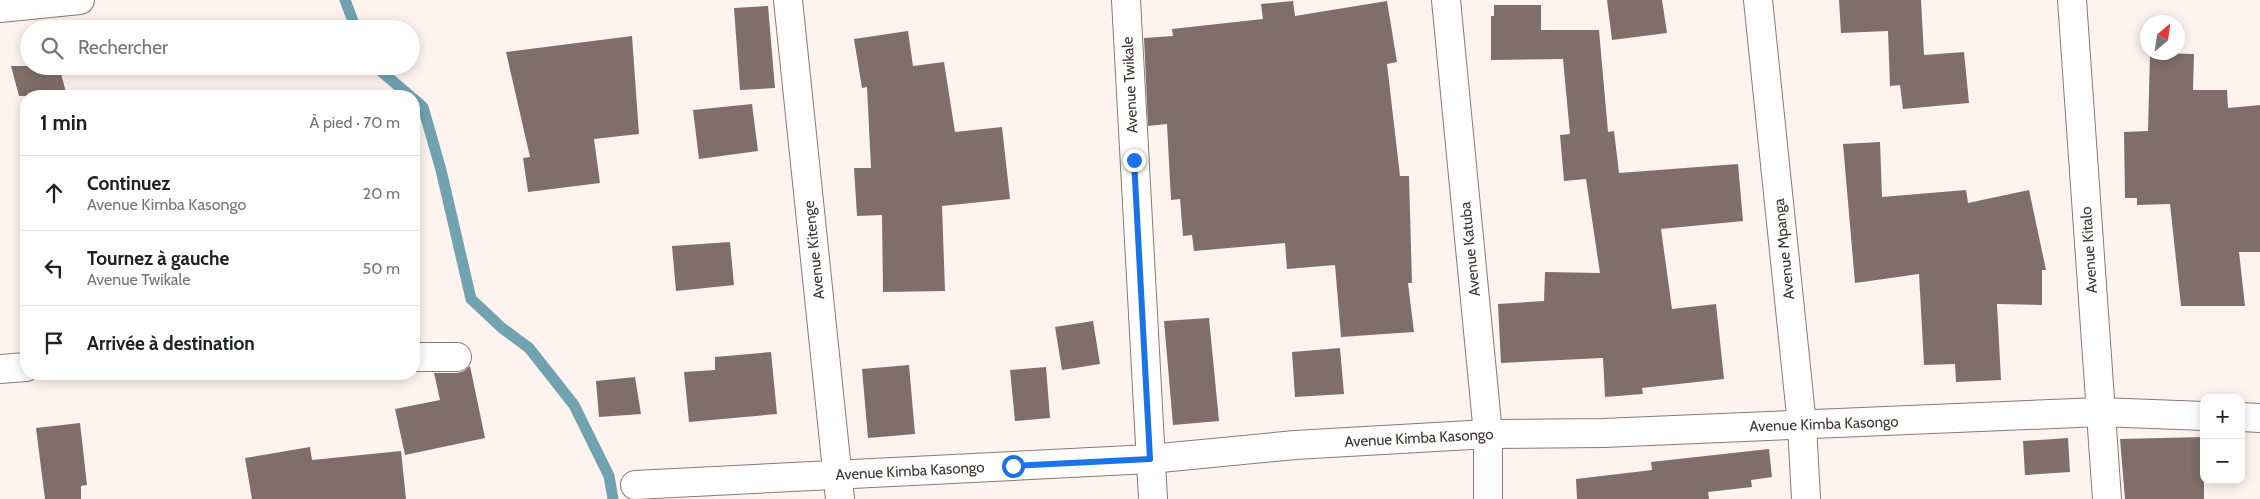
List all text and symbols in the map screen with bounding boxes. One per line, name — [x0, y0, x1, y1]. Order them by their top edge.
north arrow — [2140, 15, 2185, 60]
search box — [20, 20, 420, 75]
icon: search — [38, 34, 66, 62]
text: Rechercher — [78, 36, 168, 59]
street label: Avenue Twikale — [1118, 36, 1142, 134]
text: 1 min — [40, 110, 87, 135]
text: À pied · 70 m — [309, 113, 400, 132]
route end — [1123, 149, 1146, 172]
text: Continuez — [87, 172, 170, 195]
icon: ahead — [40, 179, 68, 207]
text: 20 m — [363, 184, 400, 203]
text: Avenue Kimba Kasongo — [87, 195, 246, 214]
street label: Avenue Mpanga — [1770, 197, 1798, 300]
street label: Avenue Kitenge — [800, 199, 828, 300]
street label: Avenue Katuba — [1456, 200, 1484, 297]
street label: Avenue Kitalo — [2077, 206, 2101, 294]
text: Tournez à gauche — [87, 247, 229, 270]
icon: left — [40, 254, 68, 282]
text: 50 m — [363, 259, 400, 278]
text: Avenue Twikale — [87, 270, 190, 289]
icon: arrive — [40, 329, 68, 357]
text: Arrivée à destination — [87, 332, 255, 355]
map controls — [2200, 394, 2245, 484]
button: + — [2200, 394, 2245, 439]
street label: Avenue Kimba Kasongo — [1749, 412, 1899, 436]
street label: Avenue Kimba Kasongo — [1344, 425, 1494, 451]
button: − — [2200, 439, 2245, 484]
route start — [1002, 455, 1025, 478]
street label: Avenue Kimba Kasongo — [835, 458, 985, 484]

